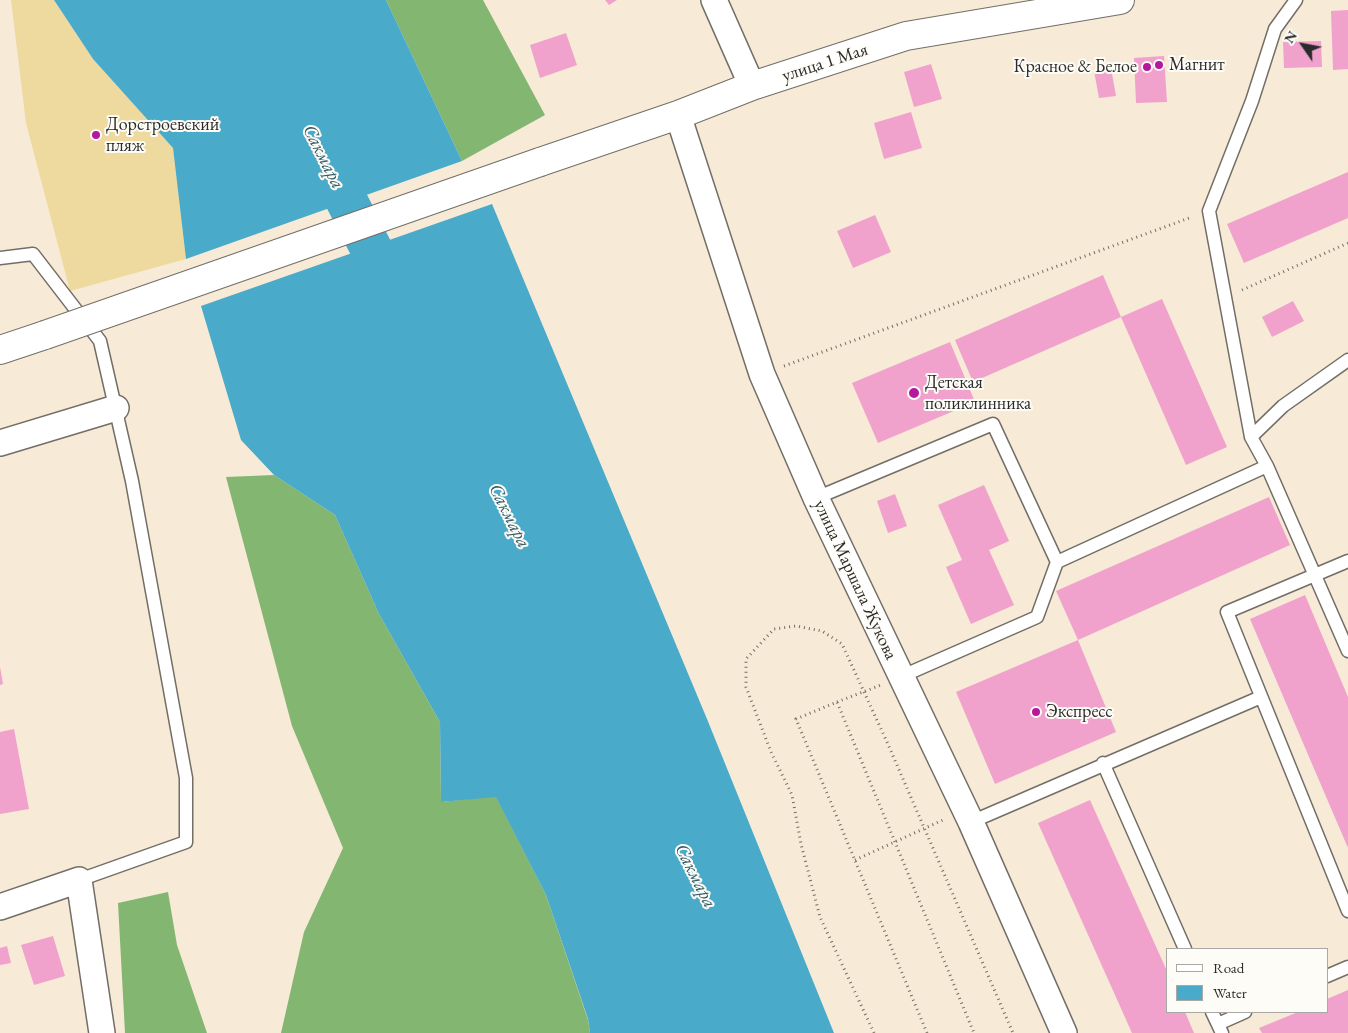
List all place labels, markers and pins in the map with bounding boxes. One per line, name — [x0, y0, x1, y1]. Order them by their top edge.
place label: Магнит — [1169, 54, 1225, 76]
place label: Красное & Белое — [1014, 56, 1137, 78]
marker: Магнит — [1153, 59, 1165, 71]
marker: Красное & Белое — [1141, 61, 1153, 73]
place label: Дорстроевский пляж — [106, 114, 219, 156]
marker: Дорстроевский пляж — [90, 129, 102, 141]
place label: Детская поликлинника — [925, 372, 1031, 414]
marker: Детская поликлинника — [907, 386, 921, 400]
place label: Экспресс — [1046, 701, 1113, 723]
marker: Экспресс — [1030, 706, 1042, 718]

